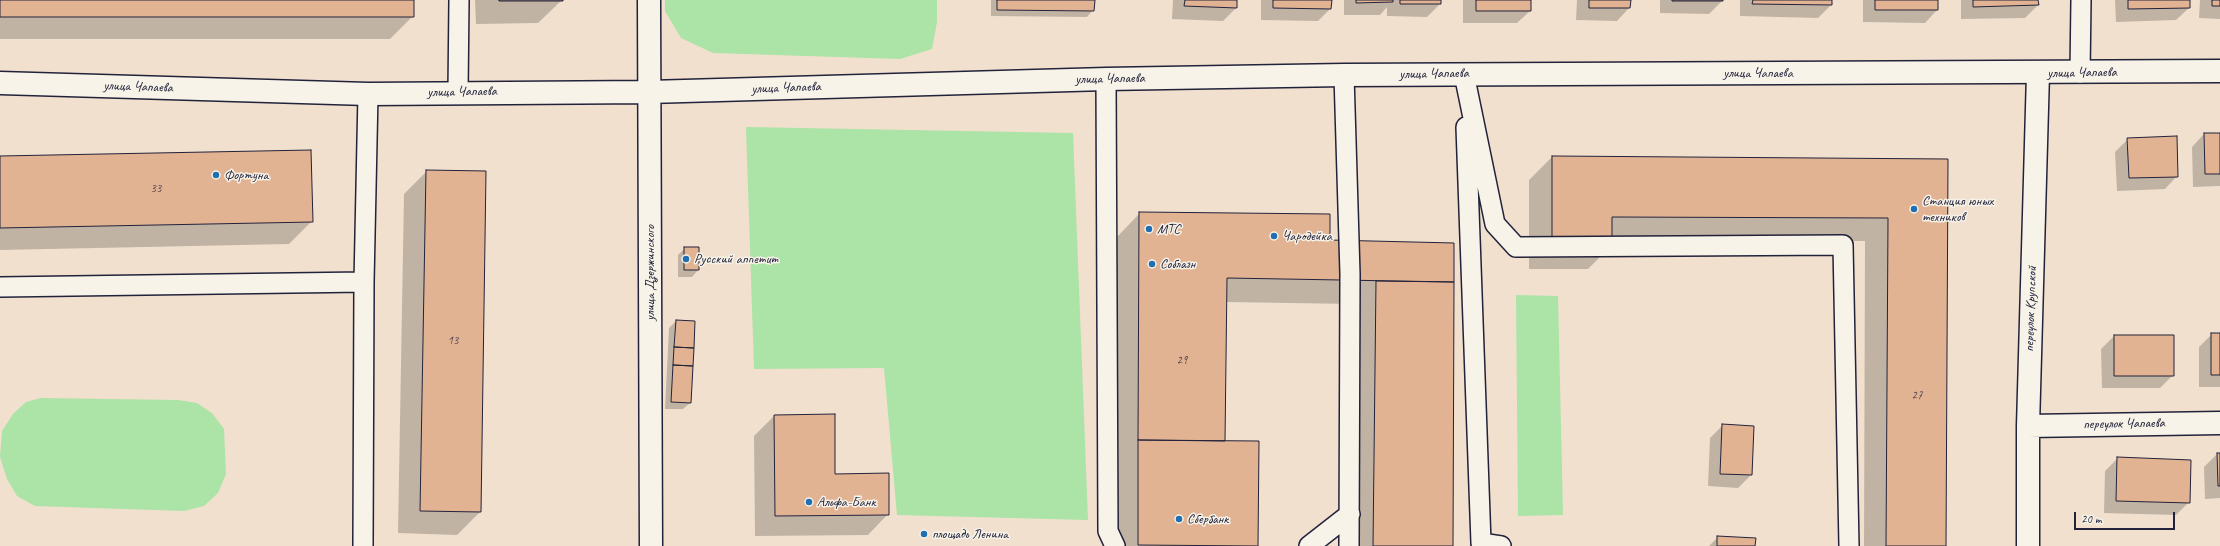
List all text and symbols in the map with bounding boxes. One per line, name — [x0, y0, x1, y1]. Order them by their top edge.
street label: улица Чапаева — [2047, 64, 2117, 82]
street label: улица Чапаева — [1399, 65, 1469, 83]
street label: улица Чапаева — [1723, 65, 1793, 81]
street label: улица Чапаева — [1075, 70, 1145, 88]
street label: улица Чапаева — [103, 77, 173, 97]
street label: улица Чапаева — [751, 78, 821, 98]
street label: улица Чапаева — [427, 83, 497, 101]
place label: Фортуна — [224, 167, 268, 183]
marker: Фортуна — [211, 170, 221, 180]
house number: 33 — [151, 182, 161, 196]
place label: Станция юных техников — [1922, 193, 1993, 226]
marker: Станция юных техников — [1909, 204, 1919, 214]
place label: МТС — [1157, 221, 1180, 237]
marker: МТС — [1144, 224, 1154, 234]
street label: улица Дзержинского — [642, 225, 658, 321]
place label: Чародейка — [1282, 228, 1332, 244]
marker: Чародейка — [1269, 231, 1279, 241]
place label: Русский аппетит — [694, 251, 778, 267]
marker: Русский аппетит — [681, 254, 691, 264]
place label: Соблазн — [1160, 256, 1195, 272]
marker: Соблазн — [1147, 259, 1157, 269]
street label: переулок Крупской — [2021, 266, 2041, 352]
house number: 13 — [448, 334, 458, 348]
house number: 29 — [1177, 354, 1187, 368]
house number: 27 — [1912, 389, 1922, 403]
street label: переулок Чапаева — [2083, 415, 2165, 433]
place label: Альфа-Банк — [817, 494, 876, 510]
marker: Альфа-Банк — [804, 497, 814, 507]
scale bar — [2076, 504, 2177, 530]
place label: Сбербанк — [1187, 511, 1228, 527]
text: 20 m — [2081, 511, 2101, 527]
marker: Сбербанк — [1174, 514, 1184, 524]
place label: площадь Ленина — [932, 526, 1008, 542]
marker: площадь Ленина — [919, 529, 929, 539]

